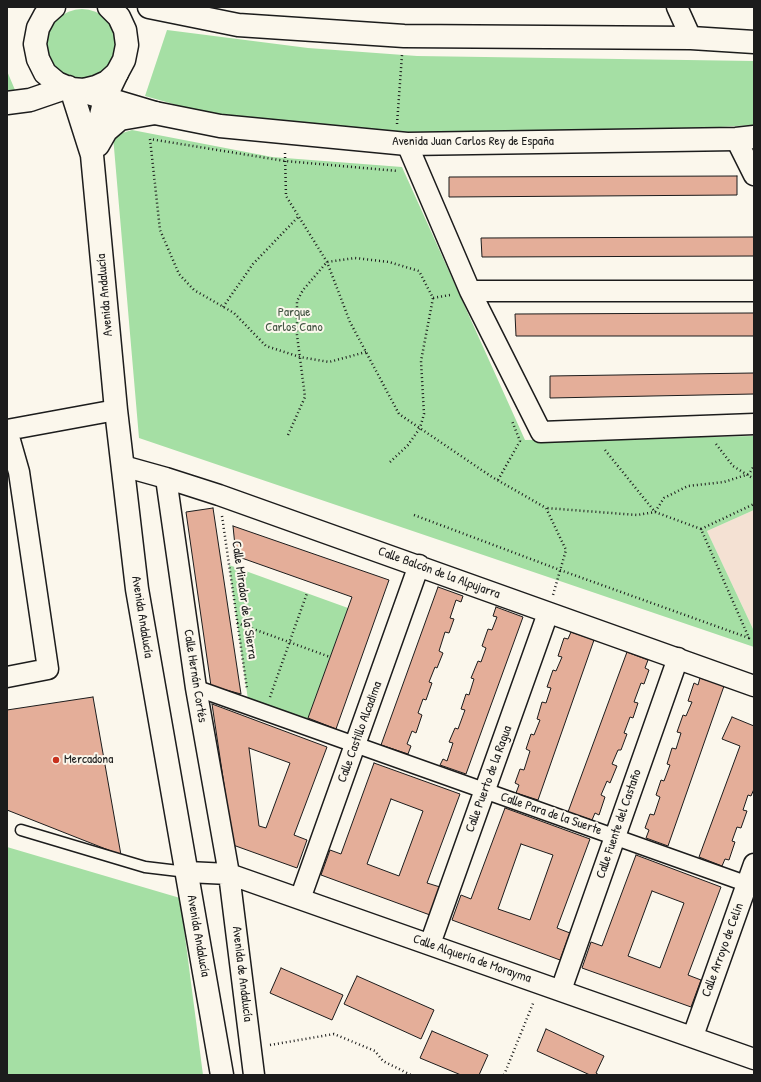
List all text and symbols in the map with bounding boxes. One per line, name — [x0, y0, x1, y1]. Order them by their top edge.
street label: Avenida Juan Carlos Rey de España — [392, 134, 554, 150]
street label: Avenida Andalucía — [94, 253, 116, 337]
park label: Parque Carlos Cano — [265, 305, 323, 336]
street label: Calle Mirador de la Sierra — [228, 540, 260, 660]
street label: Calle Balcón de la Alpujarra — [376, 544, 502, 602]
street label: Avenida Andalucía — [128, 575, 156, 659]
street label: Calle Hernán Cortés — [180, 628, 210, 724]
street label: Calle Castillo Alcadima — [334, 679, 386, 785]
street label: Calle Puerto de la Ragua — [462, 724, 516, 834]
place label: Mercadona — [64, 752, 113, 768]
marker: Mercadona — [51, 755, 61, 765]
street label: Calle Fuente del Castaño — [593, 767, 645, 881]
street label: Calle Para de la Suerte — [498, 789, 604, 839]
street label: Avenida Andalucía — [183, 894, 213, 978]
street label: Calle Arroyo de Celin — [699, 901, 747, 999]
street label: Avenida de Andalucía — [228, 925, 256, 1023]
street label: Calle Alquería de Morayma — [411, 931, 533, 987]

